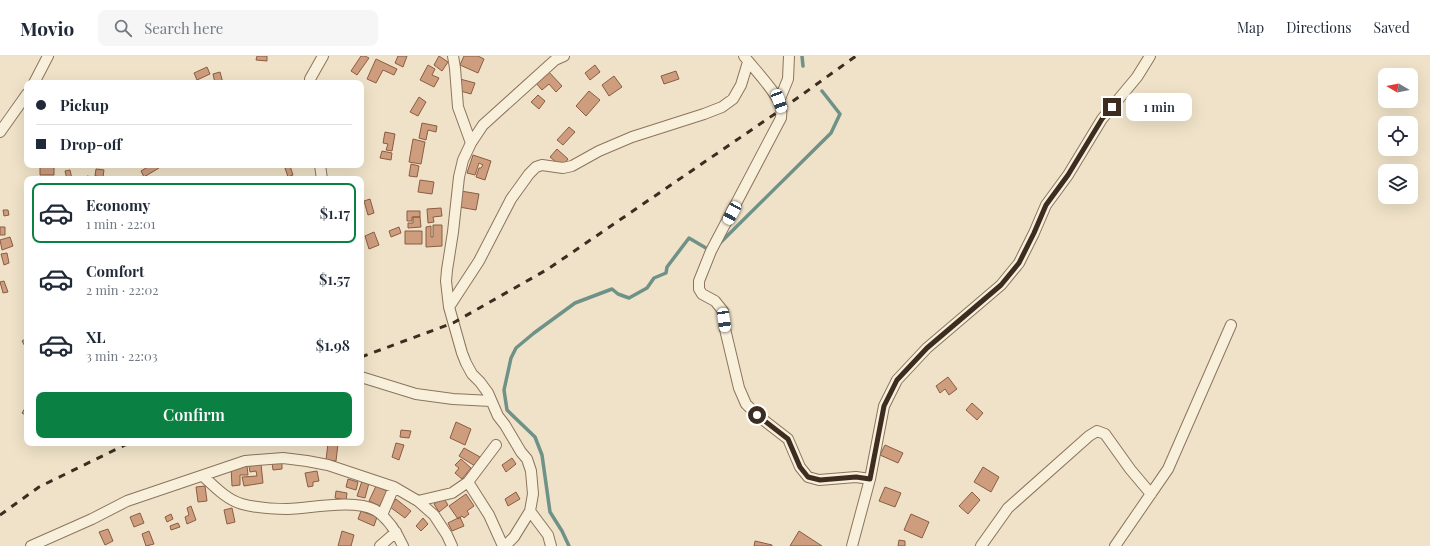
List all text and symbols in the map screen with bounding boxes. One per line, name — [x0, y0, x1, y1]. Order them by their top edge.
search box — [98, 10, 378, 46]
text: Movio — [20, 15, 74, 41]
icon: search — [112, 17, 134, 39]
text: Search here — [144, 18, 223, 38]
text: Map — [1237, 18, 1264, 37]
text: Directions — [1286, 18, 1352, 37]
text: Saved — [1374, 18, 1410, 37]
north arrow — [1378, 68, 1418, 108]
map controls — [1378, 68, 1418, 204]
car — [769, 88, 789, 114]
callout: 1 min — [1126, 93, 1192, 121]
text: Pickup — [60, 95, 109, 115]
route end — [1103, 98, 1121, 116]
text: 1 min — [1143, 98, 1175, 115]
button: locate — [1378, 116, 1418, 156]
text: Drop-off — [60, 134, 122, 154]
button: layers — [1378, 164, 1418, 204]
icon: car — [38, 195, 74, 231]
text: Economy — [86, 195, 150, 215]
car — [721, 200, 743, 226]
text: $1.17 — [320, 203, 350, 223]
text: 1 min · 22:01 — [86, 215, 156, 232]
icon: car — [38, 261, 74, 297]
text: Comfort — [86, 261, 144, 281]
text: $1.57 — [319, 269, 350, 289]
text: 2 min · 22:02 — [86, 281, 158, 298]
car — [716, 307, 732, 333]
icon: car — [38, 327, 74, 363]
text: XL — [86, 327, 106, 347]
text: $1.98 — [316, 335, 350, 355]
text: 3 min · 22:03 — [86, 347, 158, 364]
button: Confirm — [36, 392, 352, 438]
route start — [748, 406, 766, 424]

